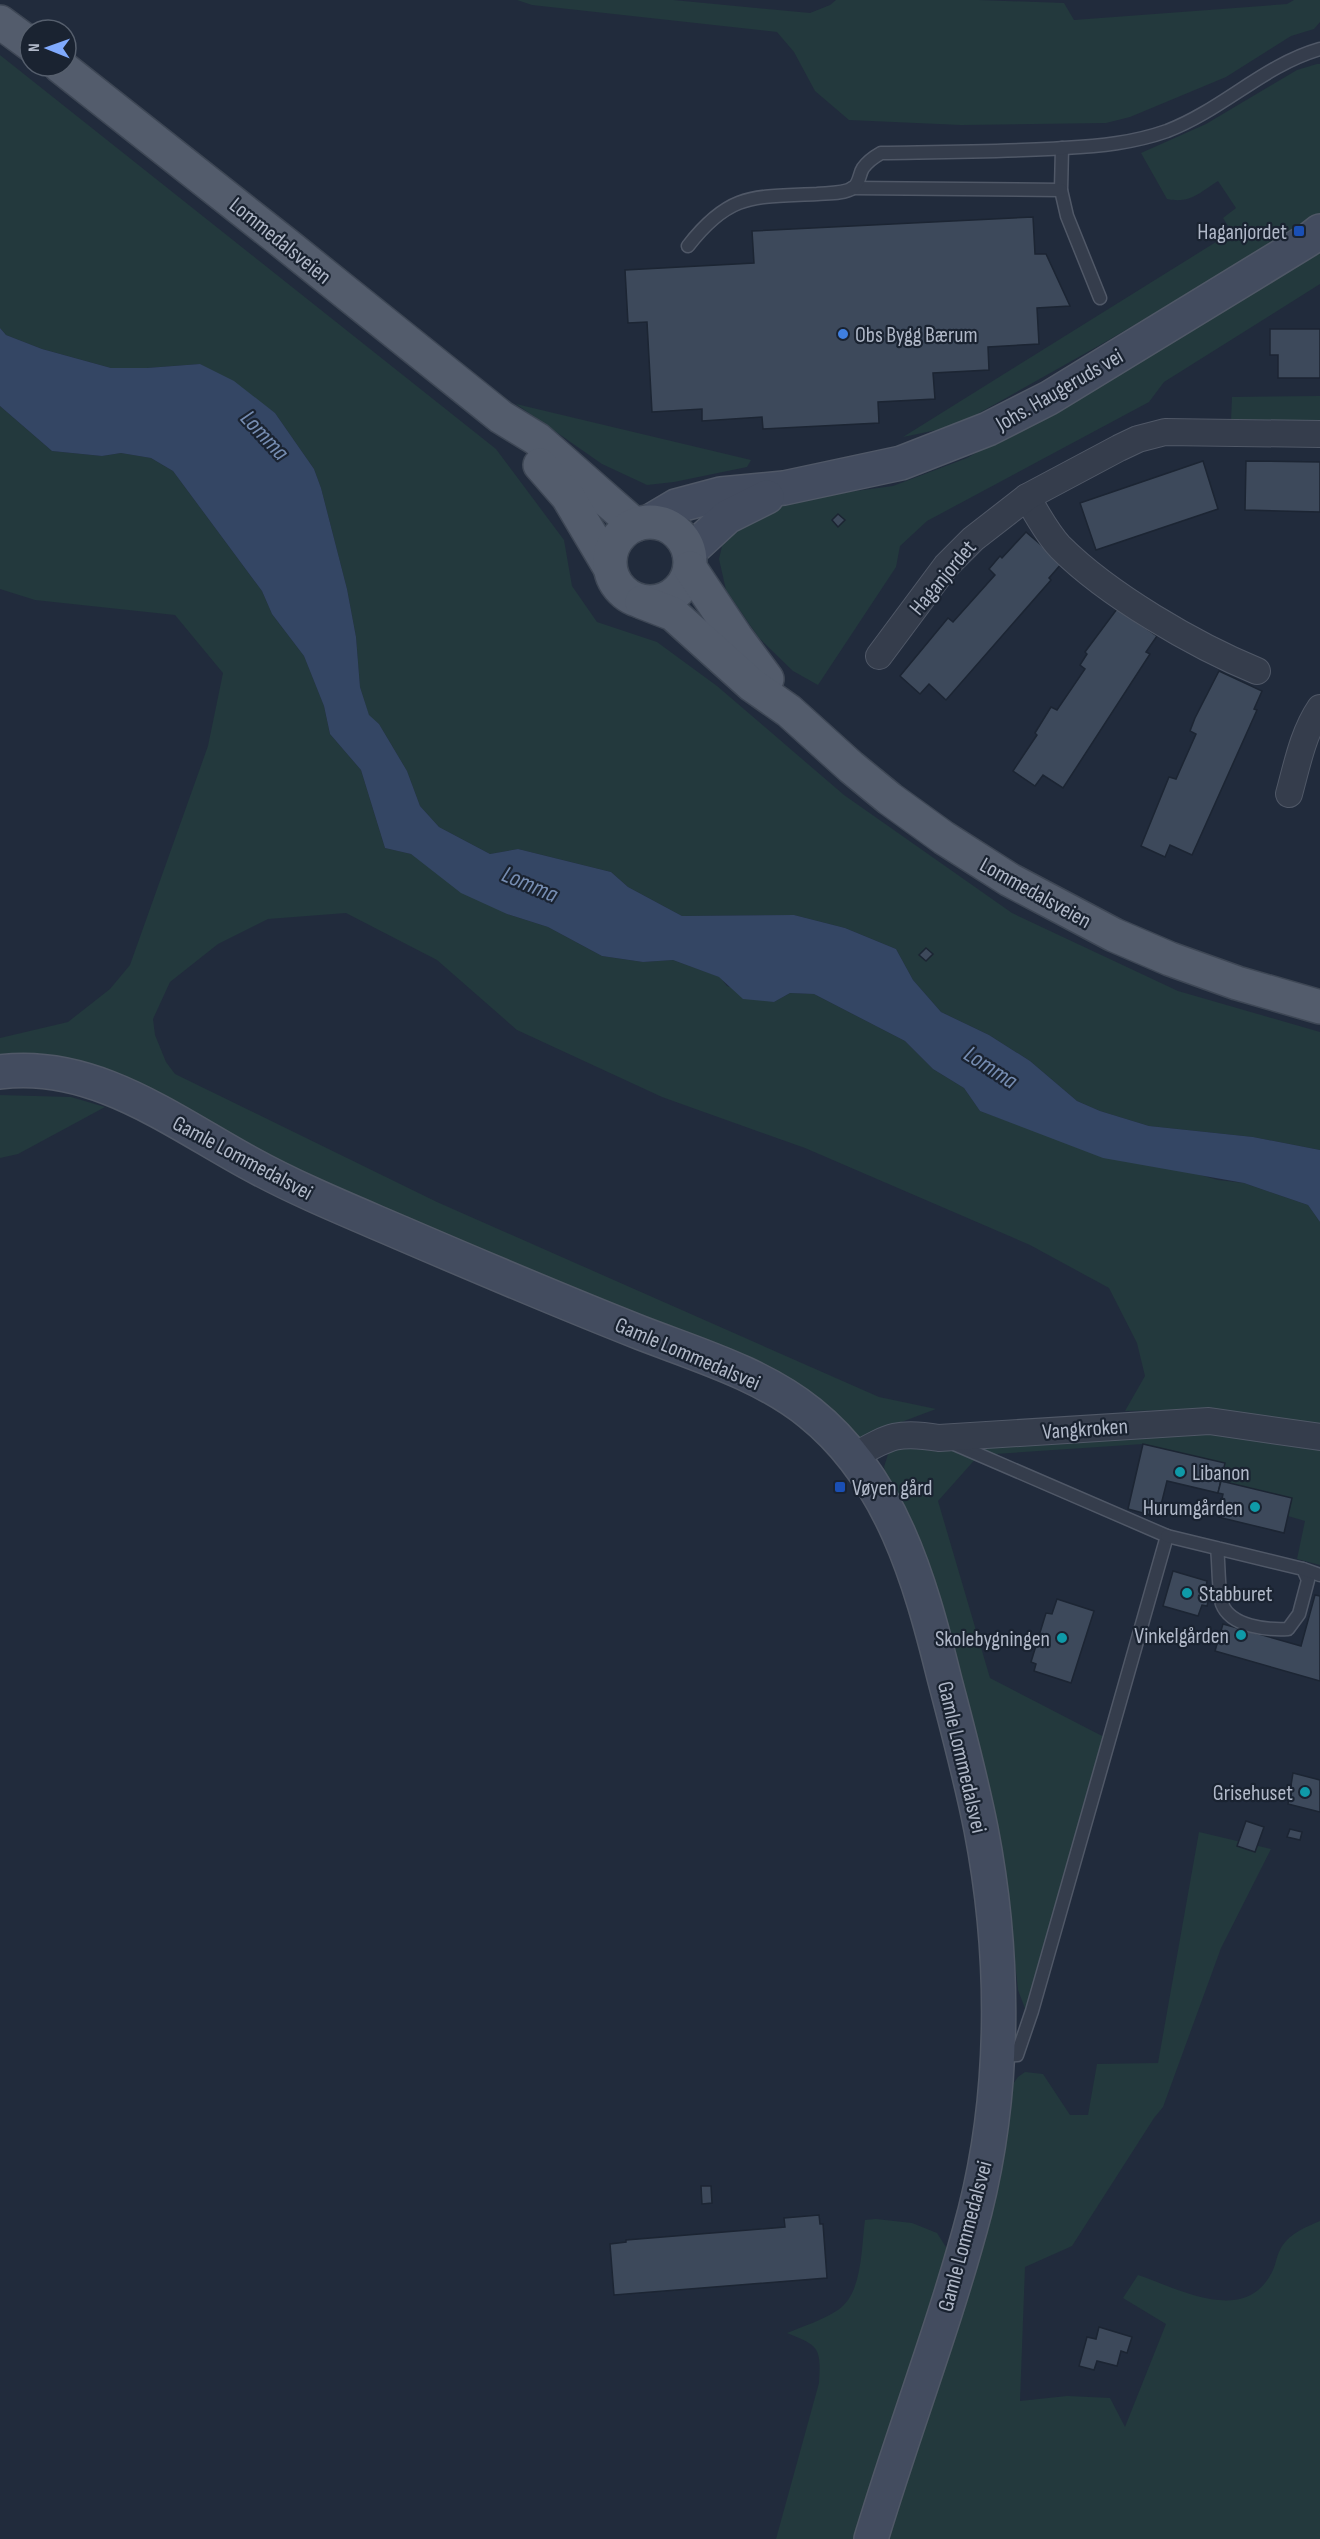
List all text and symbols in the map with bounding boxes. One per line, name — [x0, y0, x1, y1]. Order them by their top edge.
north arrow — [18, 18, 78, 78]
text: N — [25, 43, 44, 52]
street label: Lommedalsveien — [224, 192, 336, 290]
place label: Haganjordet — [1197, 219, 1287, 246]
marker: Haganjordet — [1292, 224, 1306, 238]
place label: Obs Bygg Bærum — [855, 322, 978, 349]
marker: Obs Bygg Bærum — [836, 327, 850, 341]
street label: Johs. Haugeruds vei — [990, 343, 1128, 438]
water label: Lomma — [234, 404, 295, 467]
street label: Haganjordet — [904, 535, 983, 621]
street label: Lommedalsveien — [975, 852, 1096, 935]
water label: Lomma — [497, 860, 562, 909]
water label: Lomma — [958, 1039, 1023, 1096]
street label: Gamle Lommedalsvei — [168, 1110, 317, 1207]
street label: Gamle Lommedalsvei — [611, 1312, 764, 1397]
street label: Vangkroken — [1041, 1413, 1129, 1446]
place label: Libanon — [1192, 1460, 1250, 1487]
marker: Libanon — [1173, 1465, 1187, 1479]
place label: Vøyen gård — [852, 1475, 932, 1502]
marker: Vøyen gård — [833, 1480, 847, 1494]
place label: Hurumgården — [1143, 1495, 1243, 1522]
marker: Hurumgården — [1248, 1500, 1262, 1514]
place label: Stabburet — [1199, 1581, 1273, 1608]
marker: Stabburet — [1180, 1586, 1194, 1600]
place label: Vinkelgården — [1134, 1623, 1229, 1650]
place label: Skolebygningen — [935, 1626, 1050, 1653]
marker: Vinkelgården — [1234, 1628, 1248, 1642]
marker: Skolebygningen — [1055, 1631, 1069, 1645]
street label: Gamle Lommedalsvei — [931, 1679, 992, 1836]
place label: Grisehuset — [1213, 1780, 1293, 1807]
marker: Grisehuset — [1298, 1785, 1312, 1799]
street label: Gamle Lommedalsvei — [932, 2158, 999, 2315]

